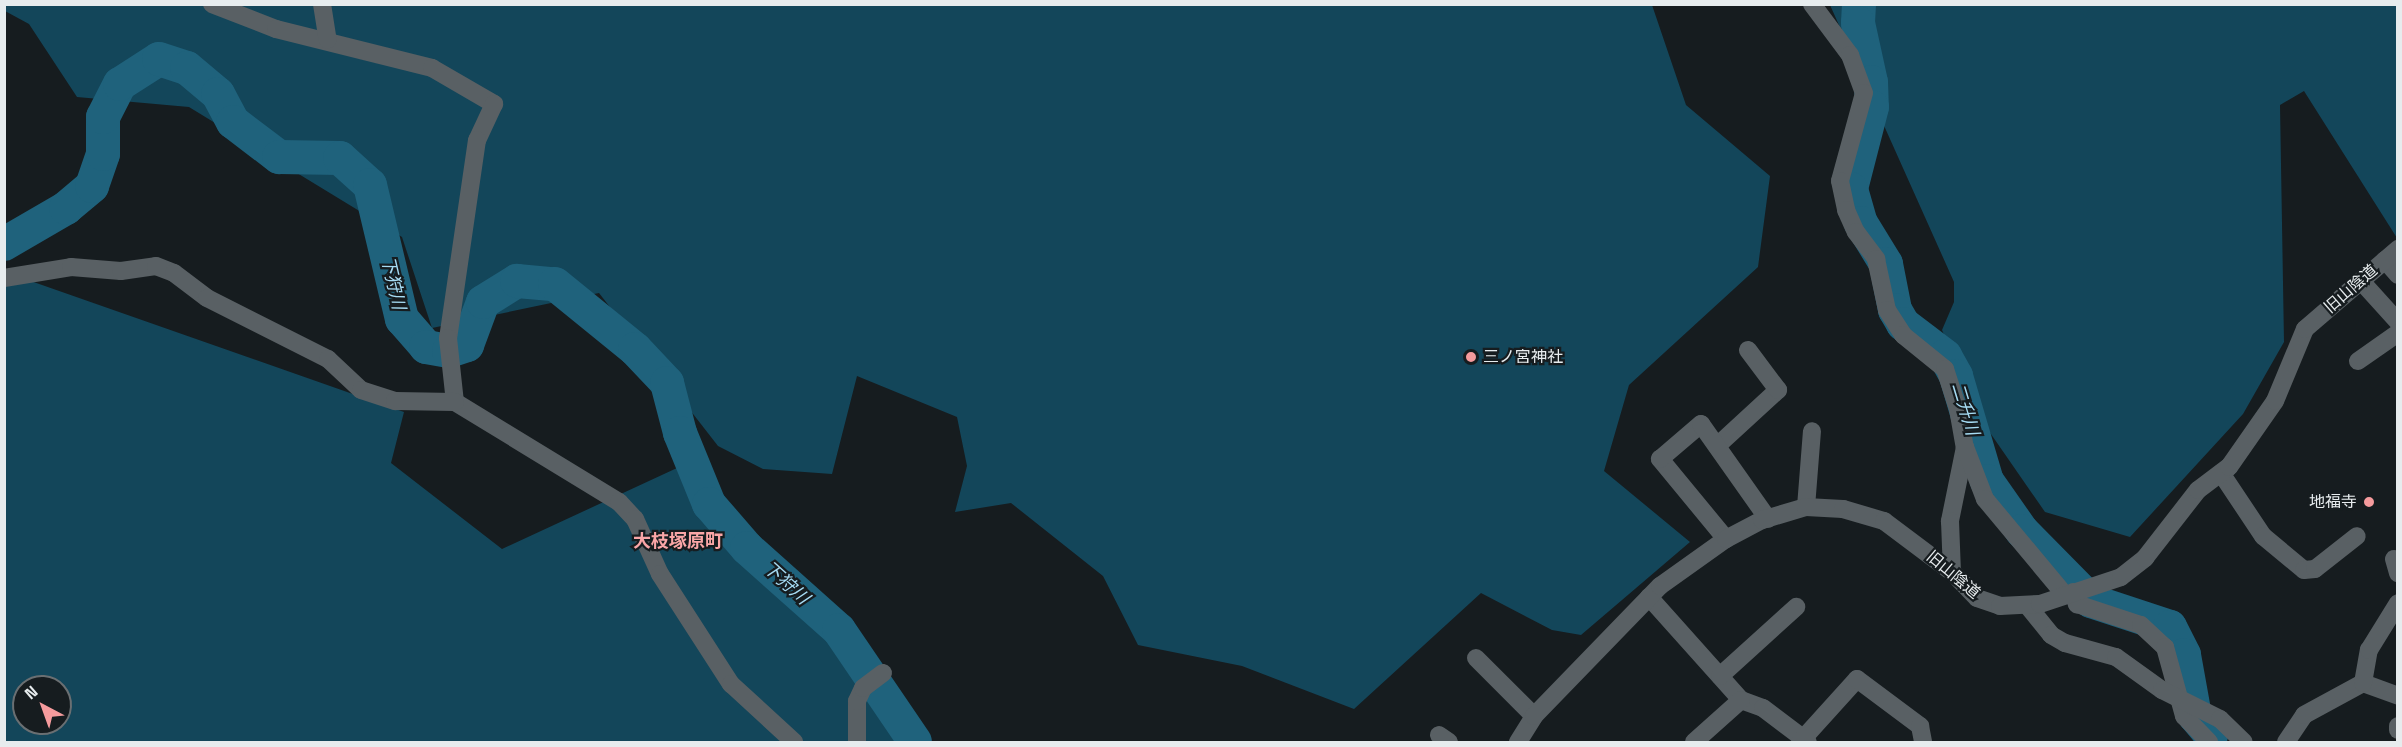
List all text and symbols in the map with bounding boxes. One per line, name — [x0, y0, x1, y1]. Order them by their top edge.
water label: 下狩川 — [376, 254, 410, 312]
street label: 旧山陰道 — [2321, 261, 2381, 317]
place label: 三ノ宮神社 — [1483, 347, 1563, 367]
marker: 三ノ宮神社 — [1464, 350, 1478, 364]
water label: 二升川 — [1947, 380, 1983, 438]
place label: 地福寺 — [2309, 492, 2357, 512]
marker: 地福寺 — [2362, 495, 2376, 509]
district label: 大枝塚原町 — [633, 530, 723, 552]
street label: 旧山陰道 — [1922, 547, 1984, 603]
water label: 下狩川 — [759, 557, 813, 609]
north arrow — [12, 675, 72, 735]
text: N — [20, 681, 42, 704]

